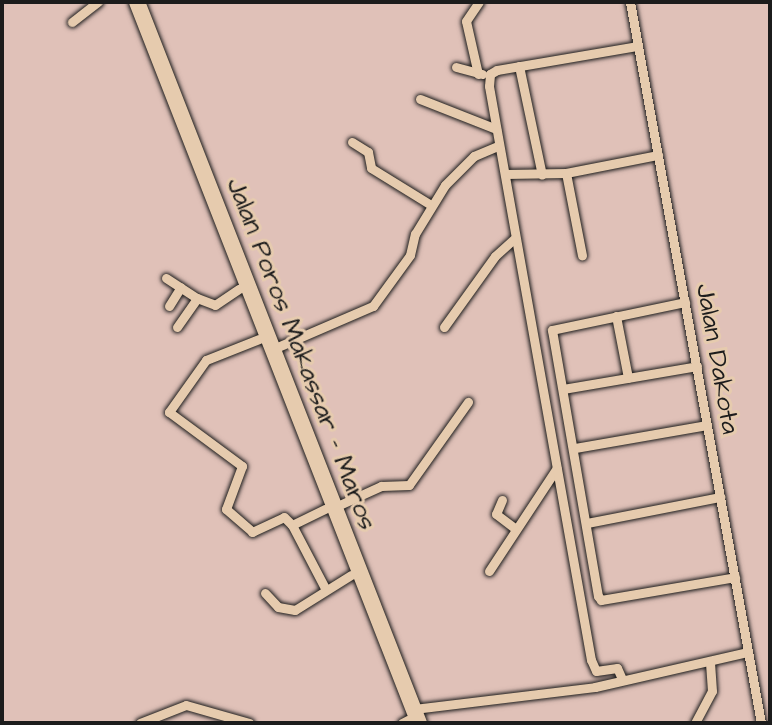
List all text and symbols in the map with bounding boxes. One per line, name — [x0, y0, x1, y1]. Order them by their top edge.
street label: Jalan Poros Makassar - Maros — [219, 174, 383, 534]
street label: Jalan Dakota — [688, 281, 746, 437]

